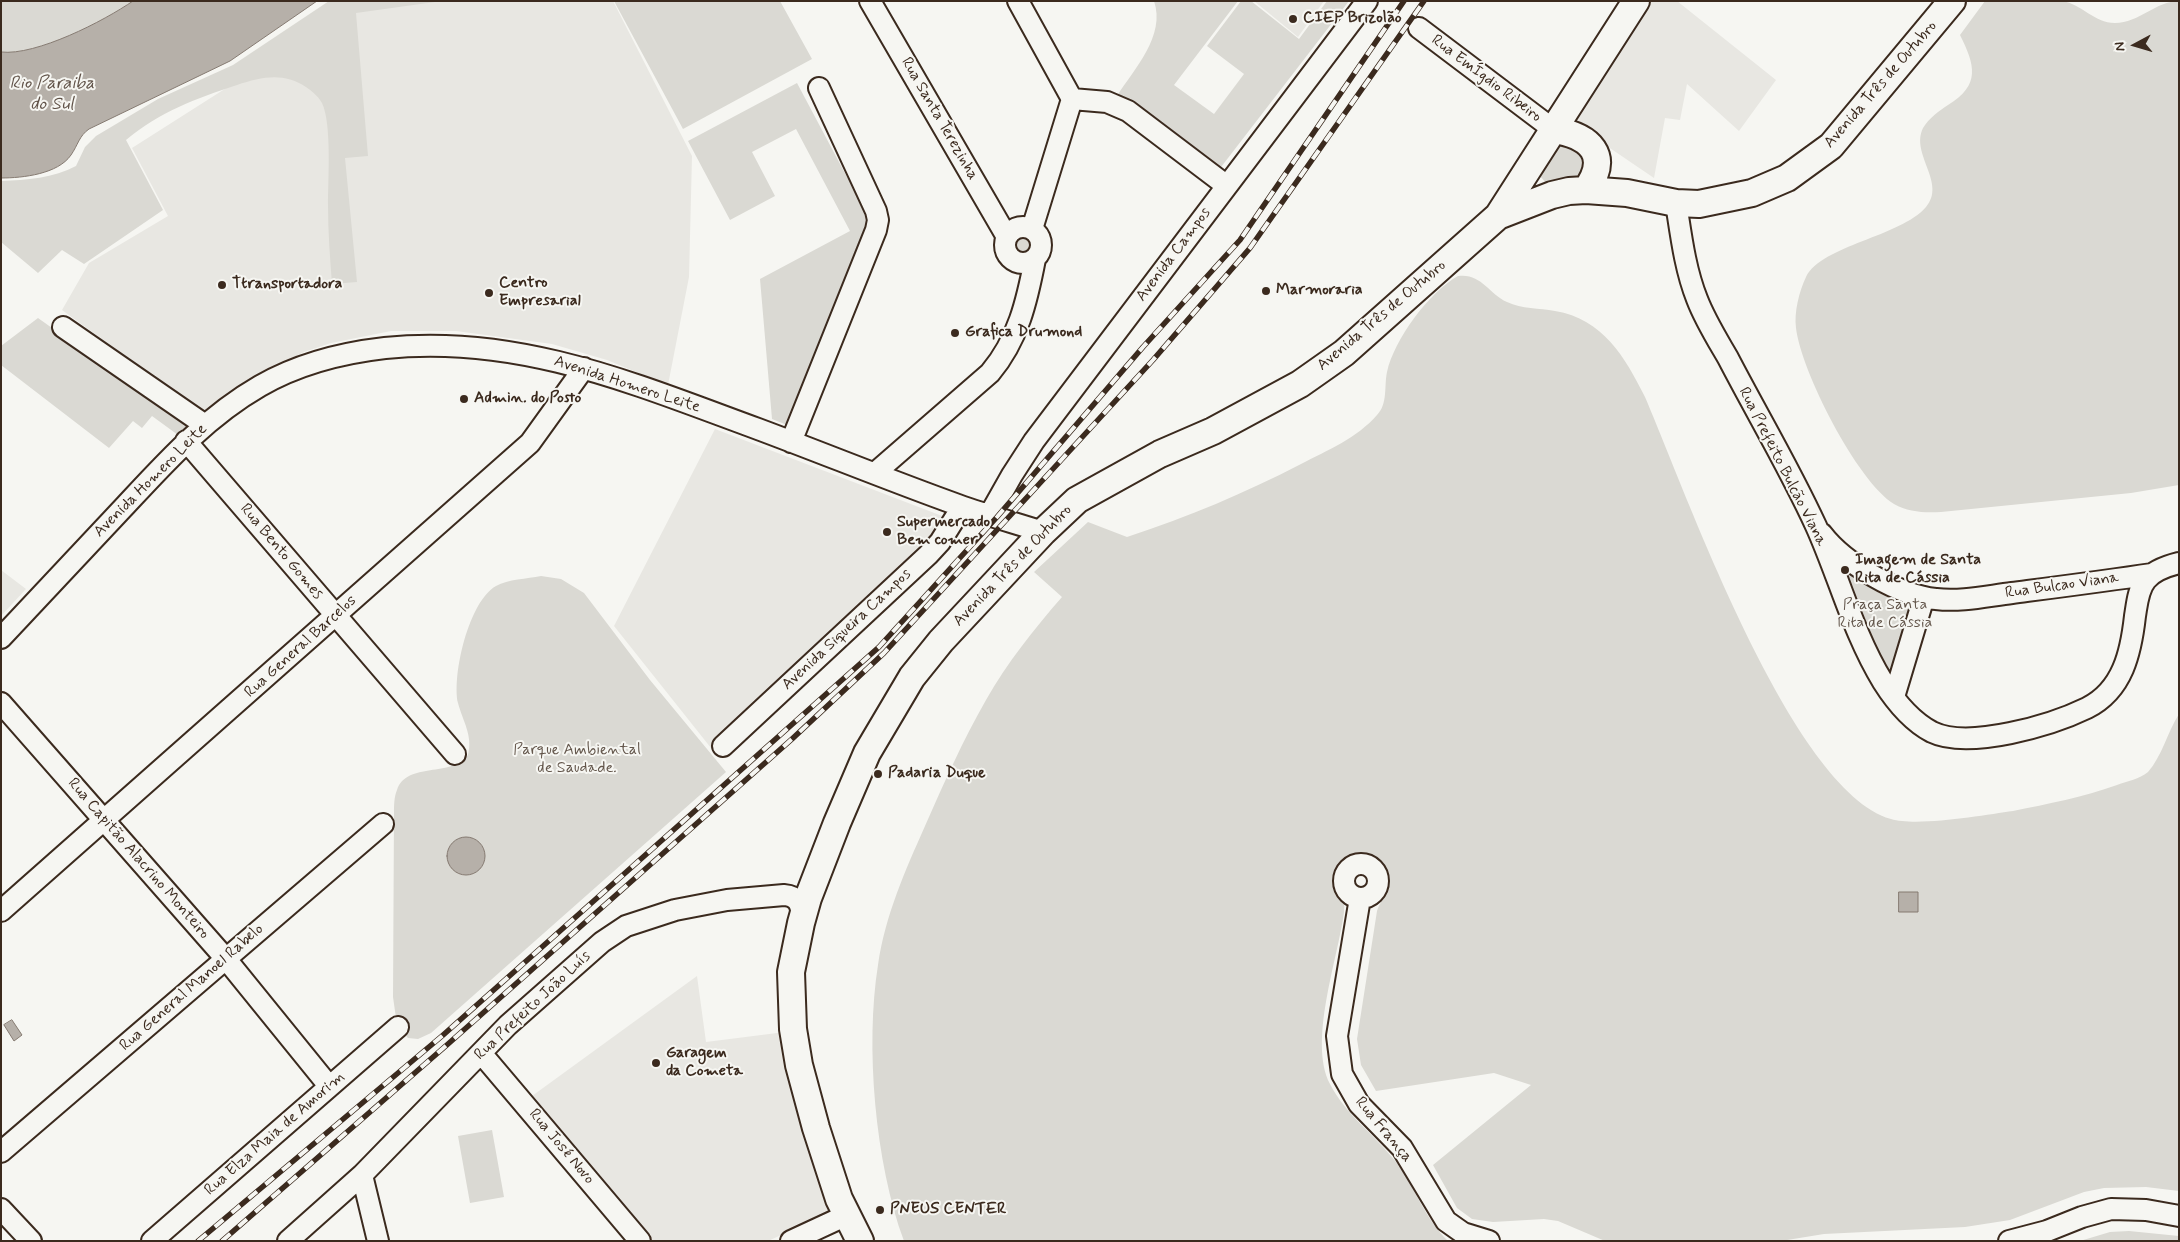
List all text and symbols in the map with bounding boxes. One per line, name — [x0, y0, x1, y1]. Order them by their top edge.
place label: CIEP Brizolão — [1303, 9, 1402, 29]
marker: CIEP Brizolão — [1287, 13, 1299, 25]
street label: Avenida Três de Outubro — [1821, 17, 1941, 153]
north arrow — [2110, 20, 2160, 70]
street label: Rua EmÍgdio Ribeiro — [1427, 31, 1545, 127]
text: N — [2111, 41, 2130, 52]
street label: Rua Santa Terezinha — [896, 54, 982, 184]
water label: Rio Paraiba do Sul — [10, 73, 94, 116]
street label: Avenida Campos — [1132, 204, 1216, 306]
street label: Avenida Três de Outubro — [1314, 256, 1450, 376]
place label: Centro Empresarial — [499, 274, 581, 312]
place label: Ttransportadora — [232, 275, 342, 295]
marker: Ttransportadora — [216, 279, 228, 291]
place label: Marmoraria — [1276, 281, 1363, 301]
marker: Marmoraria — [1260, 285, 1272, 297]
marker: Centro Empresarial — [483, 287, 495, 299]
place label: Grafica Drumond — [965, 323, 1082, 343]
marker: Grafica Drumond — [949, 327, 961, 339]
street label: Avenida Homero Leite — [551, 352, 703, 418]
street label: Rua Prefeito Bulcão Viana — [1734, 384, 1830, 550]
place label: Admin. do Posto — [474, 389, 581, 409]
marker: Admin. do Posto — [458, 393, 470, 405]
street label: Avenida Homero Leite — [90, 420, 212, 542]
street label: Rua Bento Gomes — [235, 500, 327, 604]
street label: Avenida Três de Outubro — [950, 501, 1076, 631]
place label: Supermercado Bem comer — [897, 513, 990, 551]
marker: Supermercado Bem comer — [881, 526, 893, 538]
place label: Imagem de Santa Rita de Cássia — [1855, 551, 1981, 589]
marker: Imagem de Santa Rita de Cássia — [1839, 564, 1851, 576]
street label: Avenida Siqueira Campos — [778, 565, 916, 695]
street label: Rua Bulcao Viana — [2004, 569, 2120, 603]
street label: Rua General Barcelos — [241, 592, 361, 702]
park label: Praça Santa Rita de Cássia — [1838, 596, 1932, 634]
park label: Parque Ambiental de Saudade. — [513, 741, 641, 779]
place label: Padaria Duque — [888, 764, 986, 784]
marker: Padaria Duque — [872, 768, 884, 780]
street label: Rua Capitão Alacrino Monteiro — [63, 775, 213, 943]
street label: Rua General Manoel Rabelo — [116, 920, 268, 1056]
street label: Rua Prefeito João Luís — [471, 947, 595, 1065]
place label: Garagem da Cometa — [666, 1044, 743, 1082]
marker: Garagem da Cometa — [650, 1057, 662, 1069]
street label: Rua Elza Maia de Amorim — [201, 1068, 349, 1200]
street label: Rua França — [1350, 1093, 1416, 1167]
street label: Rua José Novo — [524, 1105, 598, 1189]
place label: PNEUS CENTER — [890, 1200, 1006, 1220]
marker: PNEUS CENTER — [874, 1204, 886, 1216]

